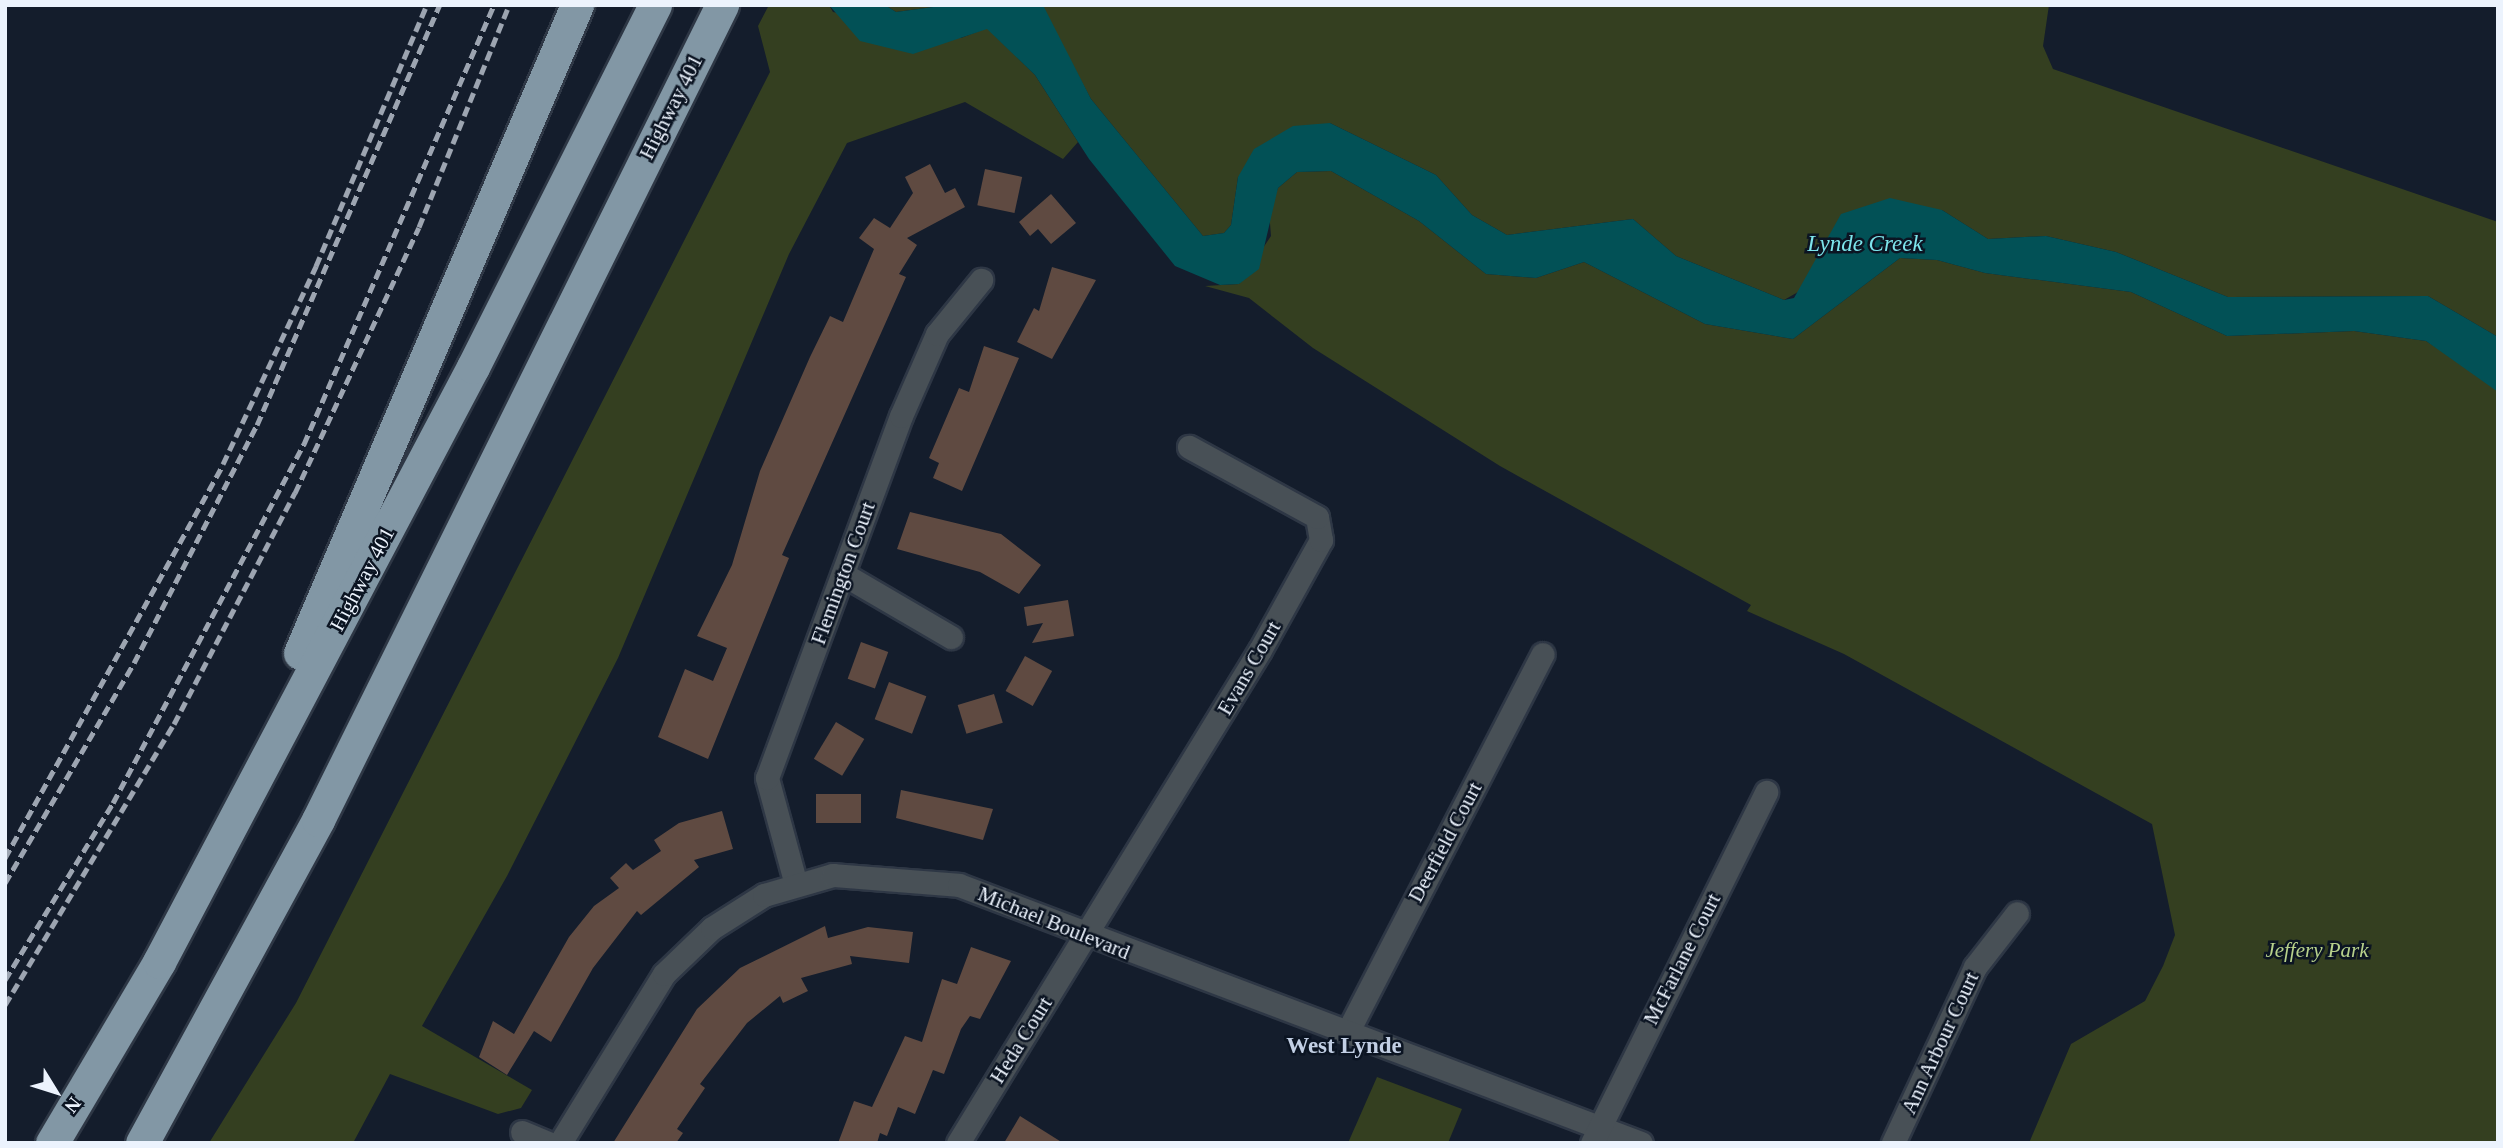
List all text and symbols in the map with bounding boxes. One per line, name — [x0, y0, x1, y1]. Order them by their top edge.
street label: Highway 401 — [634, 51, 708, 163]
water label: Lynde Creek — [1807, 230, 1923, 258]
street label: Flemington Court — [806, 498, 880, 648]
street label: Highway 401 — [324, 523, 400, 635]
street label: Evans Court — [1212, 616, 1286, 720]
street label: Deerfield Court — [1403, 778, 1487, 906]
street label: Michael Boulevard — [974, 881, 1134, 965]
street label: McFarlane Court — [1638, 889, 1726, 1029]
park label: Jeffery Park — [2265, 937, 2369, 963]
street label: Ann Arbour Court — [1896, 967, 1984, 1119]
street label: Heda Court — [985, 992, 1057, 1088]
district label: West Lynde — [1286, 1032, 1402, 1060]
north arrow — [21, 1057, 91, 1127]
text: N — [60, 1093, 85, 1117]

